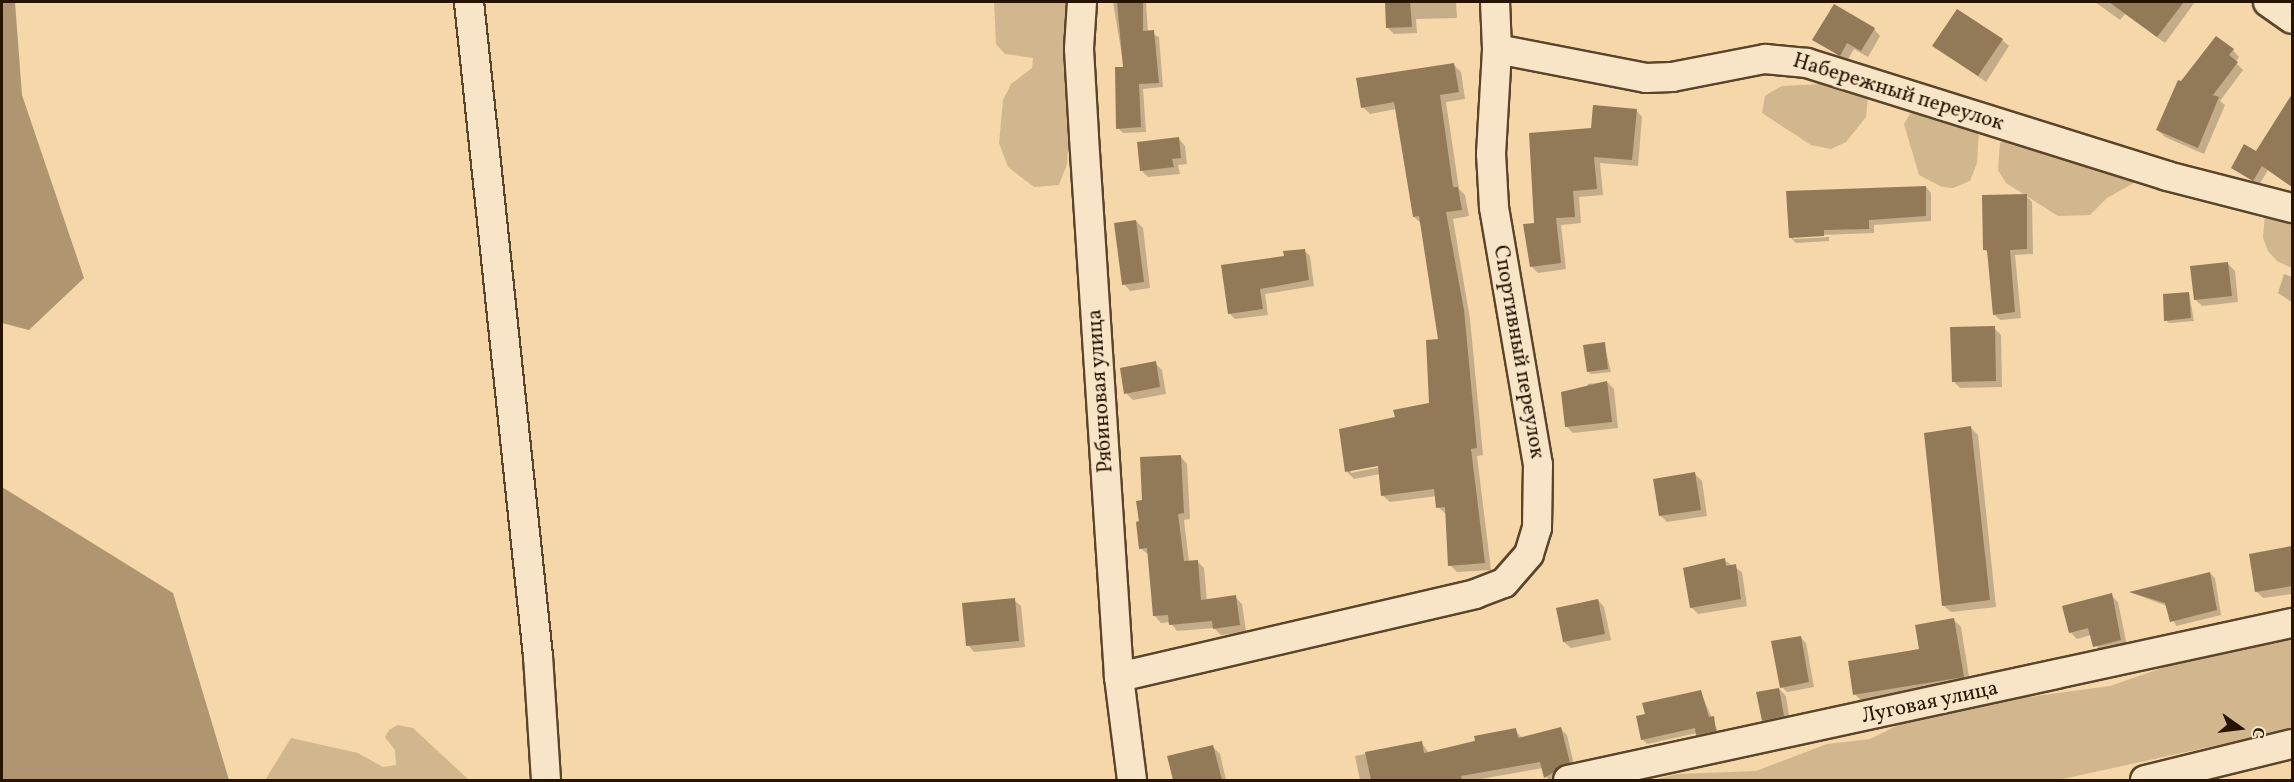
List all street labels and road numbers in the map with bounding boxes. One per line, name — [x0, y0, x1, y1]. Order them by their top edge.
street label: Набережный переулок — [1790, 49, 2006, 137]
street label: Спортивный переулок — [1487, 243, 1549, 461]
street label: Рябиновая улица — [1083, 308, 1119, 474]
street label: Луговая улица — [1859, 676, 2001, 730]

